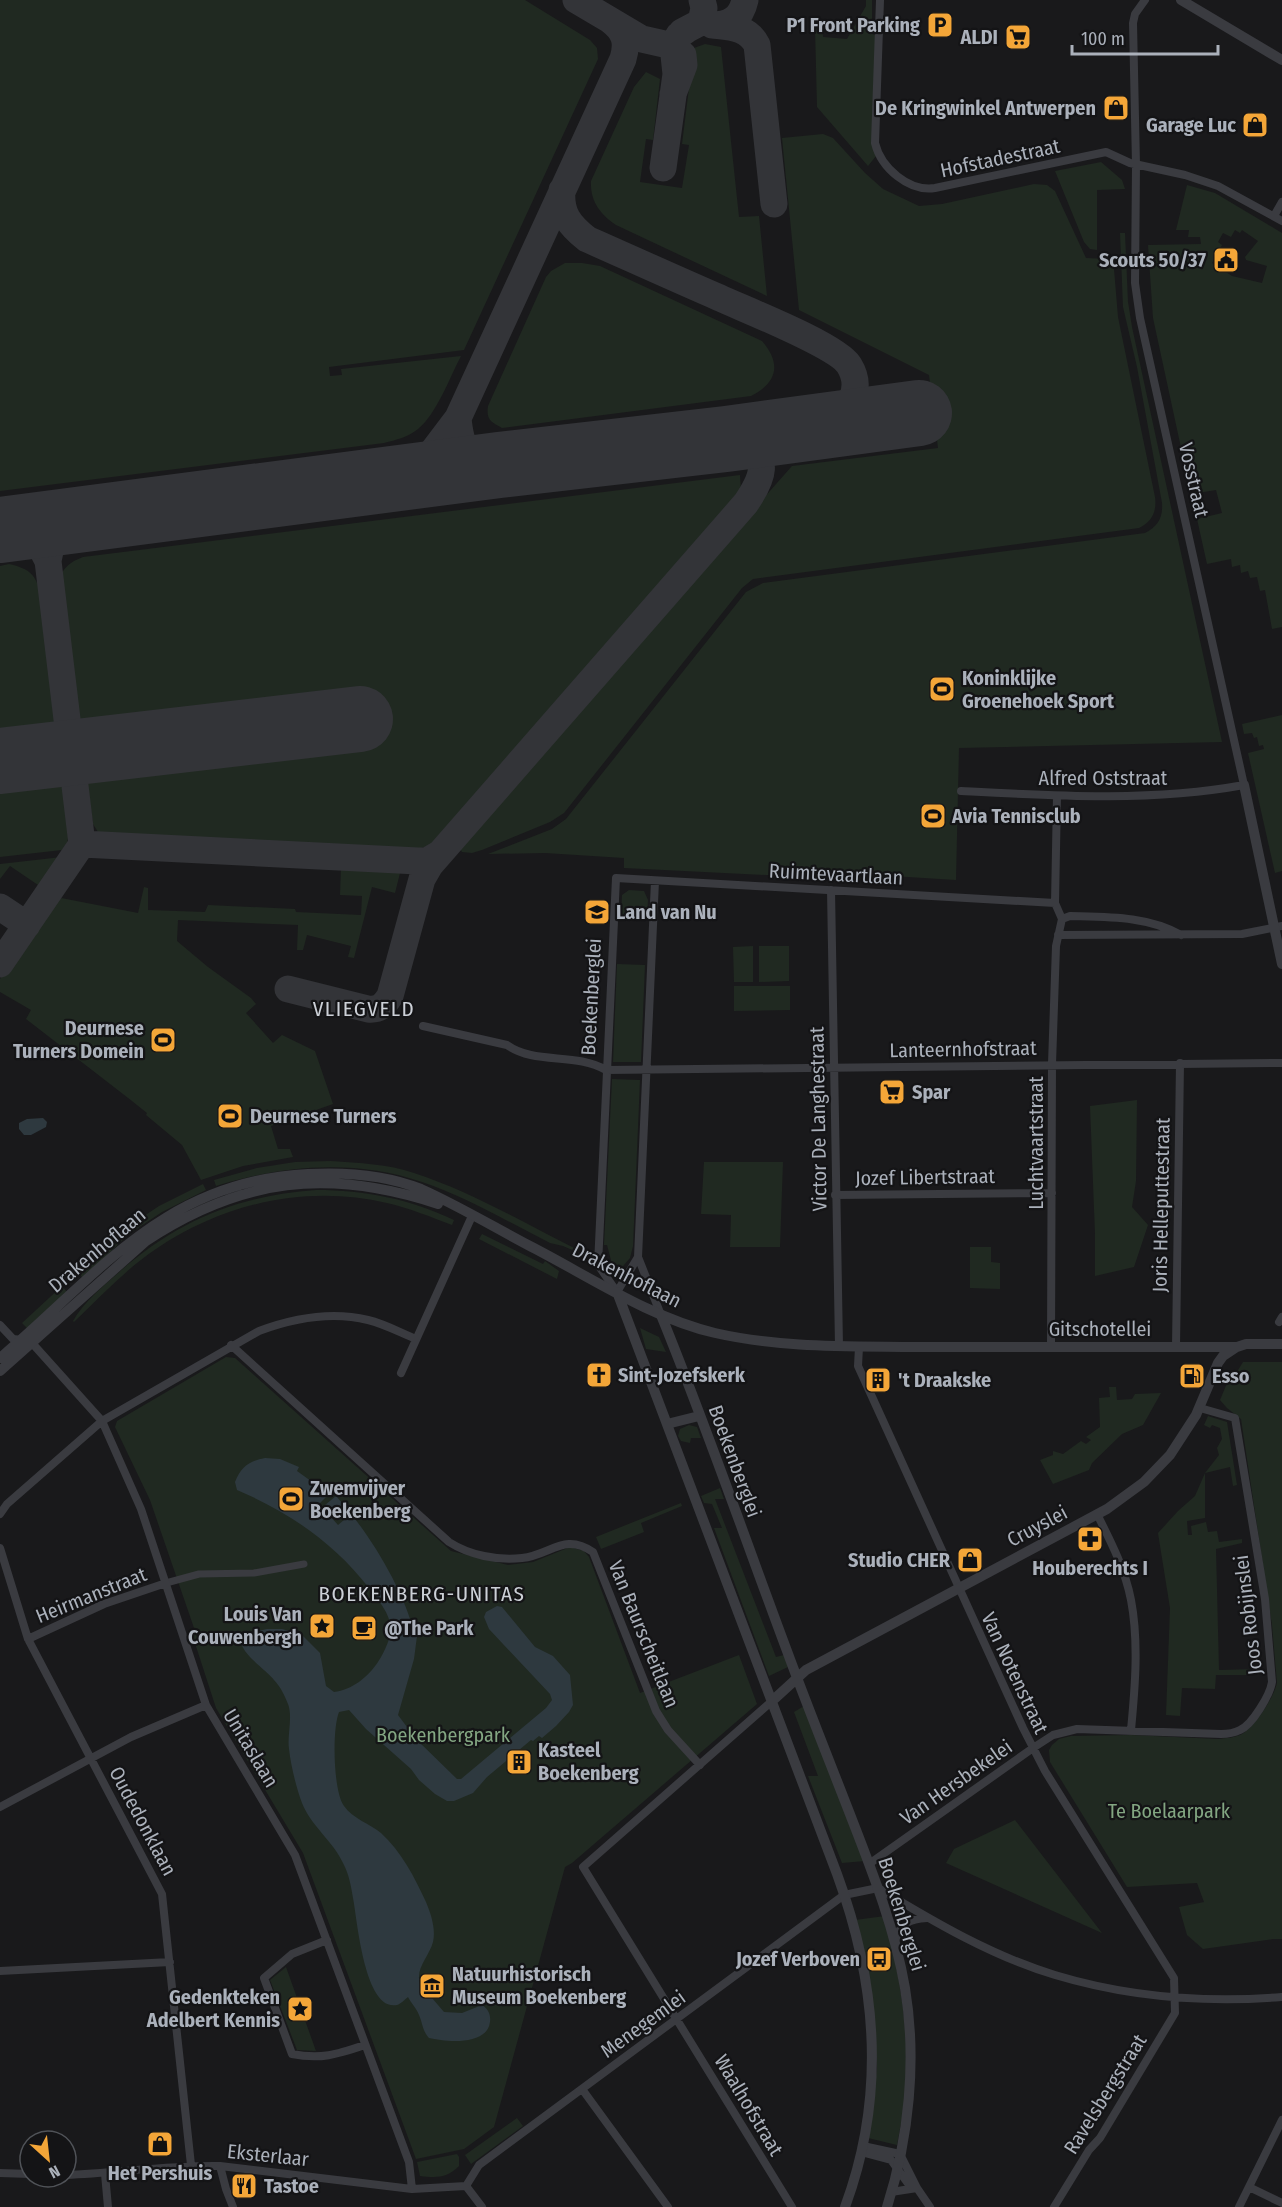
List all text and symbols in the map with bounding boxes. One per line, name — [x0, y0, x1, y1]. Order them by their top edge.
parking icon: P1 Front Parking — [925, 10, 955, 40]
place label: P1 Front Parking — [786, 13, 920, 37]
scale bar — [1072, 18, 1218, 56]
supermarket icon: ALDI — [1003, 22, 1033, 52]
place label: ALDI — [960, 25, 998, 49]
text: 100 m — [1081, 28, 1125, 50]
shop icon: De Kringwinkel Antwerpen — [1101, 93, 1131, 123]
place label: De Kringwinkel Antwerpen — [875, 96, 1096, 120]
shop icon: Garage Luc — [1240, 110, 1270, 140]
place label: Garage Luc — [1146, 113, 1236, 137]
street label: Hofstadestraat — [938, 134, 1062, 182]
public building icon: Scouts 50/37 — [1211, 245, 1241, 275]
place label: Scouts 50/37 — [1099, 248, 1206, 272]
street label: Vosstraat — [1174, 440, 1214, 520]
place label: Koninklijke Groenehoek Sport — [962, 666, 1115, 713]
sports icon: Koninklijke Groenehoek Sport — [927, 674, 957, 704]
street label: Alfred Oststraat — [1039, 766, 1168, 790]
sports icon: Avia Tennisclub — [918, 801, 948, 831]
place label: Avia Tennisclub — [951, 804, 1081, 828]
street label: Ruimtevaartlaan — [768, 858, 904, 890]
school or university icon: Land van Nu — [582, 897, 612, 927]
place label: Land van Nu — [616, 900, 717, 924]
street label: Boekenberglei — [576, 938, 606, 1056]
district label: VLIEGVELD — [313, 996, 415, 1022]
place label: Deurnese Turners Domein — [13, 1016, 144, 1063]
sports icon: Deurnese Turners Domein — [148, 1025, 178, 1055]
street label: Victor De Langhestraat — [804, 1026, 832, 1212]
street label: Lanteernhofstraat — [889, 1036, 1037, 1062]
street label: Luchtvaartstraat — [1024, 1076, 1048, 1210]
supermarket icon: Spar — [877, 1077, 907, 1107]
place label: Spar — [912, 1080, 951, 1104]
sports icon: Deurnese Turners — [215, 1101, 245, 1131]
place label: Deurnese Turners — [250, 1104, 397, 1128]
street label: Joris Helleputtestraat — [1147, 1117, 1175, 1293]
street label: Jozef Libertstraat — [855, 1164, 996, 1190]
street label: Drakenhoflaan — [44, 1202, 150, 1298]
street label: Drakenhoflaan — [568, 1237, 686, 1313]
street label: Gitschotellei — [1049, 1317, 1151, 1341]
church icon: Sint-Jozefskerk — [584, 1360, 614, 1390]
fuel station icon: Esso — [1177, 1361, 1207, 1391]
place label: Sint-Jozefskerk — [618, 1363, 746, 1387]
place label: Esso — [1212, 1364, 1250, 1388]
building icon: 't Draakske — [863, 1365, 893, 1395]
place label: 't Draakske — [898, 1368, 991, 1392]
street label: Boekenberglei — [704, 1402, 766, 1520]
place label: Zwemvijver Boekenberg — [310, 1476, 411, 1523]
sports icon: Zwemvijver Boekenberg — [276, 1484, 306, 1514]
street label: Cruyslei — [1003, 1500, 1071, 1552]
pharmacy icon: Houberechts I — [1075, 1524, 1105, 1554]
shop icon: Studio CHER — [955, 1545, 985, 1575]
place label: Studio CHER — [848, 1548, 951, 1572]
street label: Joos Robijnslei — [1229, 1554, 1267, 1676]
place label: Houberechts I — [1032, 1556, 1148, 1580]
street label: Van Baurscheitlaan — [604, 1557, 684, 1711]
street label: Heirmanstraat — [32, 1562, 150, 1628]
district label: BOEKENBERG-UNITAS — [319, 1581, 525, 1607]
place label: Louis Van Couwenbergh — [188, 1602, 302, 1649]
street label: Van Notenstraat — [976, 1608, 1054, 1738]
place icon: Louis Van Couwenbergh — [307, 1611, 337, 1641]
cafe icon: @The Park — [349, 1613, 379, 1643]
place label: @The Park — [384, 1616, 474, 1640]
street label: Unitaslaan — [218, 1704, 284, 1792]
park label: Boekenbergpark — [376, 1723, 511, 1747]
street label: Van Hersbekelei — [895, 1735, 1017, 1829]
place label: Kasteel Boekenberg — [538, 1738, 639, 1785]
building icon: Kasteel Boekenberg — [504, 1747, 534, 1777]
street label: Oudedonklaan — [104, 1762, 182, 1880]
park label: Te Boelaarpark — [1108, 1799, 1231, 1823]
street label: Boekenberglei — [873, 1854, 931, 1974]
bus stop icon: Jozef Verboven — [864, 1944, 894, 1974]
place label: Jozef Verboven — [735, 1947, 860, 1971]
place label: Natuurhistorisch Museum Boekenberg — [452, 1962, 626, 2009]
museum icon: Natuurhistorisch Museum Boekenberg — [417, 1971, 447, 2001]
place label: Gedenkteken Adelbert Kennis — [146, 1985, 280, 2032]
street label: Menegemlei — [596, 1985, 690, 2063]
place icon: Gedenkteken Adelbert Kennis — [285, 1994, 315, 2024]
street label: Ravelsbergstraat — [1059, 2029, 1152, 2158]
street label: Waalhofstraat — [709, 2050, 789, 2160]
north arrow — [18, 2129, 78, 2189]
shop icon: Het Pershuis — [145, 2129, 175, 2159]
street label: Eksterlaar — [226, 2139, 310, 2171]
text: N — [46, 2161, 63, 2183]
place label: Het Pershuis — [108, 2161, 212, 2185]
restaurant icon: Tastoe — [229, 2171, 259, 2201]
place label: Tastoe — [264, 2174, 319, 2198]

